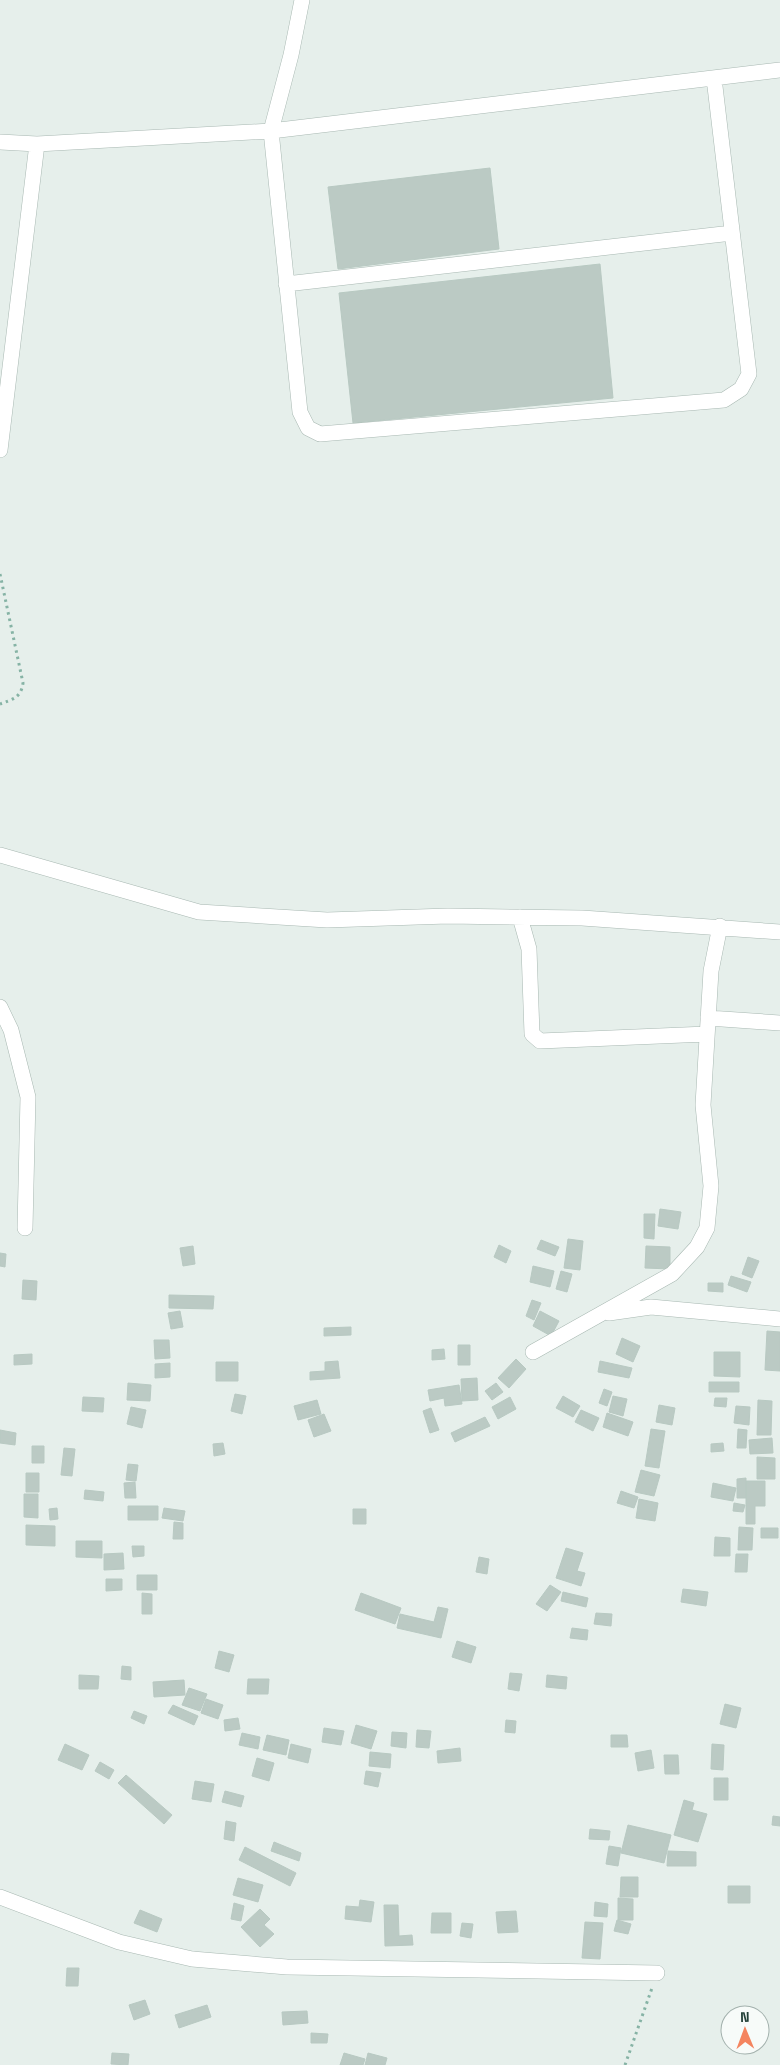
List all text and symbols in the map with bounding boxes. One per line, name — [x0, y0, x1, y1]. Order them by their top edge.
north arrow — [720, 2005, 770, 2055]
text: N — [740, 2008, 750, 2026]

